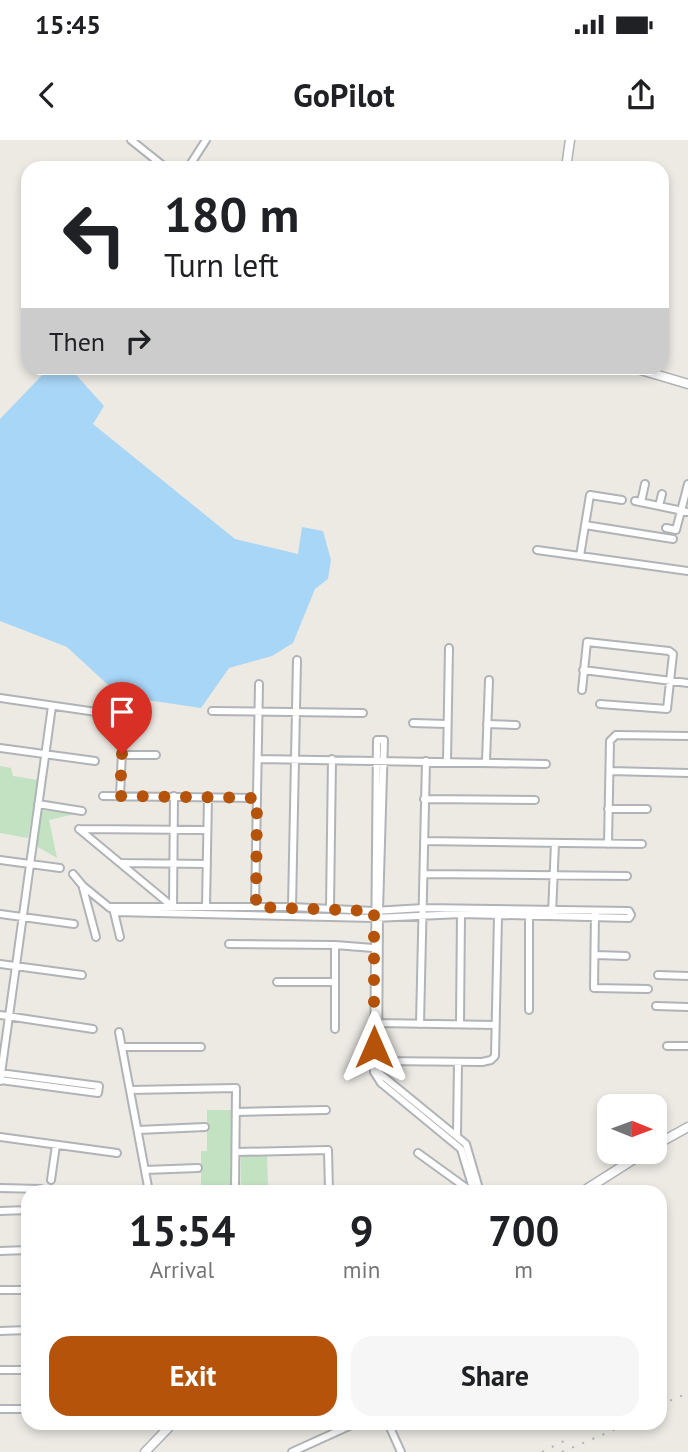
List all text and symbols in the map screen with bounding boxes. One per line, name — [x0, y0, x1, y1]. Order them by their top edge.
text: 15:45 — [35, 8, 101, 41]
text: GoPilot — [293, 74, 395, 116]
icon: back — [28, 76, 66, 114]
icon: share — [622, 76, 660, 114]
text: 180 m — [164, 182, 299, 246]
icon: left — [49, 189, 140, 280]
text: Turn left — [164, 244, 279, 286]
icon: right — [119, 322, 157, 360]
text: Then — [49, 325, 105, 358]
pin — [92, 682, 152, 754]
icon: arrive — [103, 693, 141, 731]
position arrow — [337, 1010, 411, 1084]
north arrow — [597, 1094, 667, 1164]
map controls — [597, 1094, 667, 1164]
text: 15:54 — [129, 1203, 235, 1258]
text: 9 — [350, 1203, 373, 1258]
text: 700 — [488, 1203, 559, 1258]
text: Arrival — [150, 1255, 214, 1284]
text: min — [343, 1255, 380, 1284]
text: m — [514, 1255, 533, 1284]
button: Exit — [49, 1336, 337, 1416]
button: Share — [351, 1336, 639, 1416]

